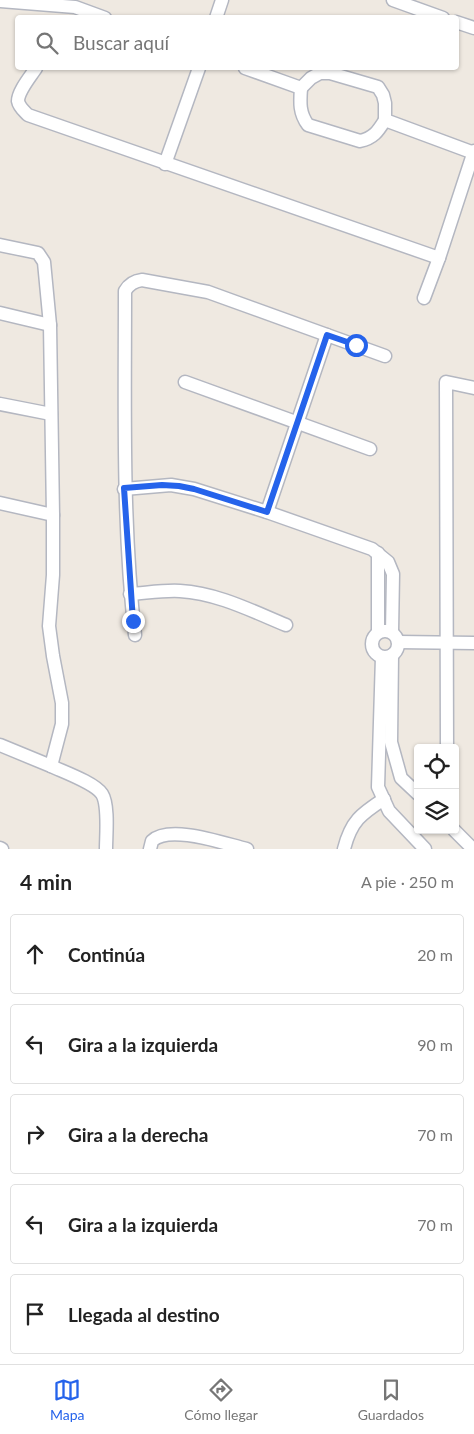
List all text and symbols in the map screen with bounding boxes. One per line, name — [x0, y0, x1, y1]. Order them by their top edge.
search box — [15, 15, 459, 70]
icon: search — [33, 29, 61, 57]
text: Buscar aquí — [73, 31, 169, 54]
route start — [345, 334, 368, 357]
route end — [122, 610, 145, 633]
map controls — [414, 744, 459, 834]
button: locate — [414, 744, 459, 789]
button: layers — [414, 789, 459, 834]
text: 4 min — [20, 869, 72, 894]
text: A pie · 250 m — [361, 872, 454, 891]
icon: ahead — [21, 940, 49, 968]
text: Continúa — [68, 943, 145, 966]
text: 20 m — [417, 945, 453, 964]
icon: left — [21, 1030, 49, 1058]
text: Gira a la izquierda — [68, 1033, 218, 1056]
text: 90 m — [417, 1035, 453, 1054]
icon: right — [21, 1120, 49, 1148]
text: Gira a la derecha — [68, 1123, 208, 1146]
text: 70 m — [417, 1125, 453, 1144]
icon: left — [21, 1210, 49, 1238]
text: Gira a la izquierda — [68, 1213, 218, 1236]
text: 70 m — [417, 1215, 453, 1234]
icon: arrive — [21, 1300, 49, 1328]
text: Llegada al destino — [68, 1303, 220, 1326]
tab: Mapa — [50, 1376, 84, 1423]
tab: Cómo llegar — [184, 1376, 258, 1423]
tab: Guardados — [358, 1376, 424, 1423]

